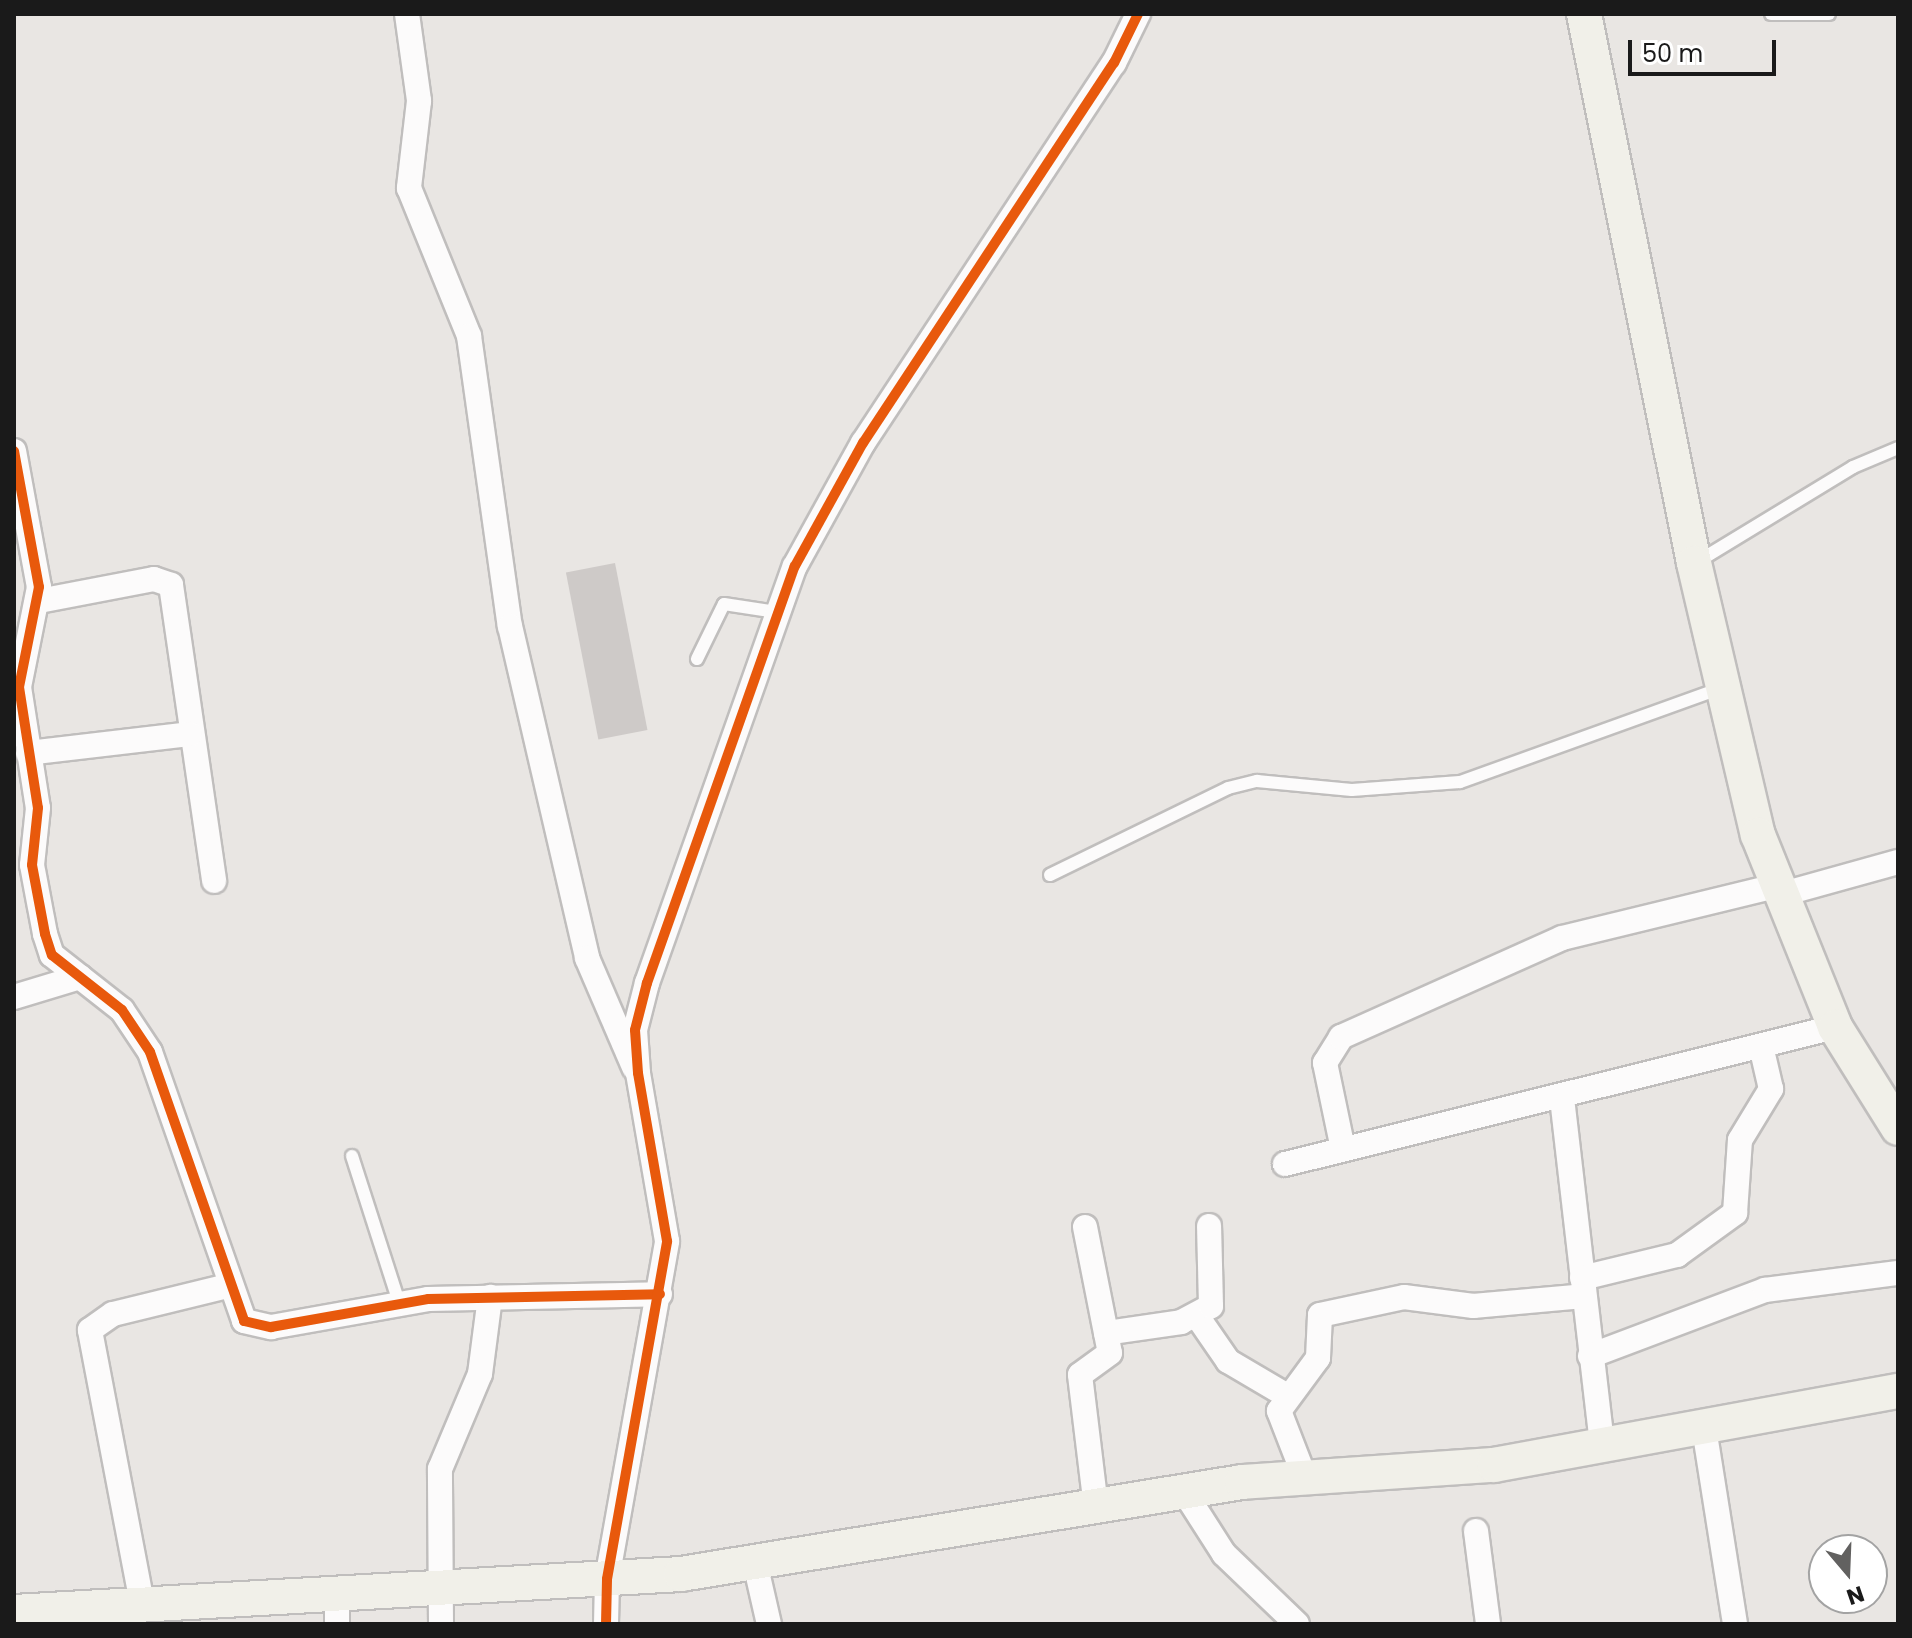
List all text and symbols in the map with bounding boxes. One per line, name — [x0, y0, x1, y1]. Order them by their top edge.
scale bar — [1632, 24, 1780, 74]
text: 50 m — [1642, 37, 1703, 70]
north arrow — [1808, 1534, 1888, 1614]
text: N — [1842, 1578, 1868, 1613]

